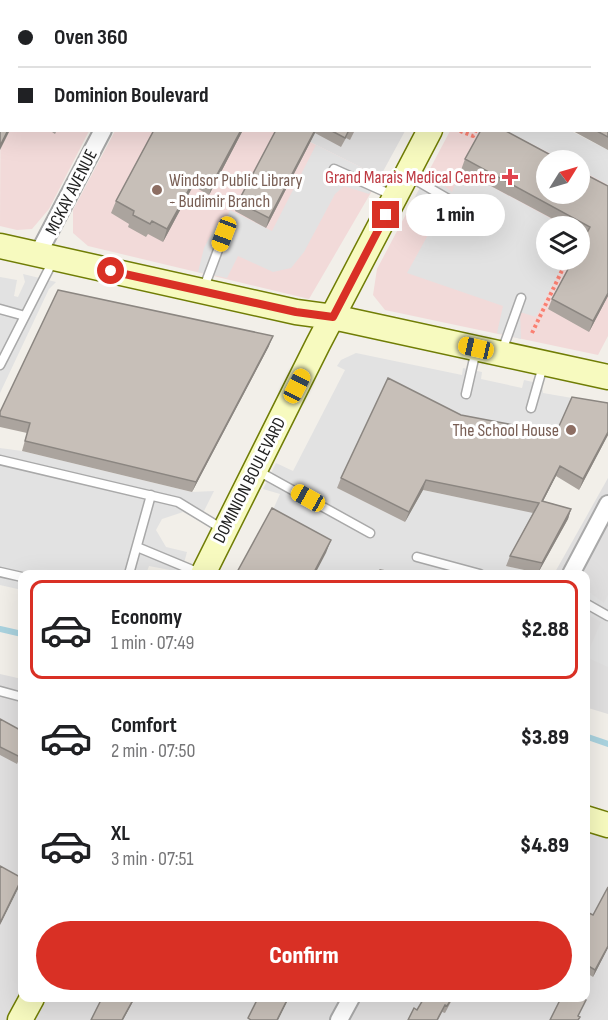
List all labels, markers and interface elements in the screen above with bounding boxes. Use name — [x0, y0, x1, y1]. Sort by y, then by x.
text: Oven 360 — [54, 24, 128, 51]
text: Dominion Boulevard — [54, 82, 209, 109]
street label: MCKAY AVENUE — [41, 146, 102, 238]
north arrow — [536, 150, 590, 204]
map controls — [536, 150, 590, 270]
place label: Grand Marais Medical Centre — [325, 167, 496, 188]
marker: Grand Marais Medical Centre — [501, 168, 519, 186]
place label: Windsor Public Library - Budimir Branch — [169, 170, 303, 212]
marker: Windsor Public Library - Budimir Branch — [150, 183, 164, 197]
callout: 1 min — [407, 194, 506, 236]
route end — [372, 201, 399, 228]
text: 1 min — [436, 203, 475, 227]
car — [209, 214, 239, 254]
button: layers — [536, 216, 590, 270]
route start — [97, 257, 124, 284]
car — [456, 335, 496, 361]
car — [281, 366, 313, 406]
street label: DOMINION BOULEVARD — [209, 414, 290, 547]
place label: The School House — [452, 420, 559, 441]
marker: The School House — [564, 423, 578, 437]
car — [288, 481, 328, 515]
icon: car — [39, 603, 93, 657]
text: Economy — [111, 604, 182, 631]
text: $2.88 — [521, 616, 569, 643]
text: 1 min · 07:49 — [111, 631, 194, 655]
icon: car — [39, 711, 93, 765]
text: Comfort — [111, 712, 177, 739]
text: $3.89 — [521, 724, 569, 751]
text: 2 min · 07:50 — [111, 739, 195, 763]
icon: car — [39, 819, 93, 873]
text: XL — [111, 820, 130, 847]
text: $4.89 — [520, 832, 569, 859]
text: 3 min · 07:51 — [111, 847, 194, 871]
button: Confirm — [36, 921, 572, 990]

